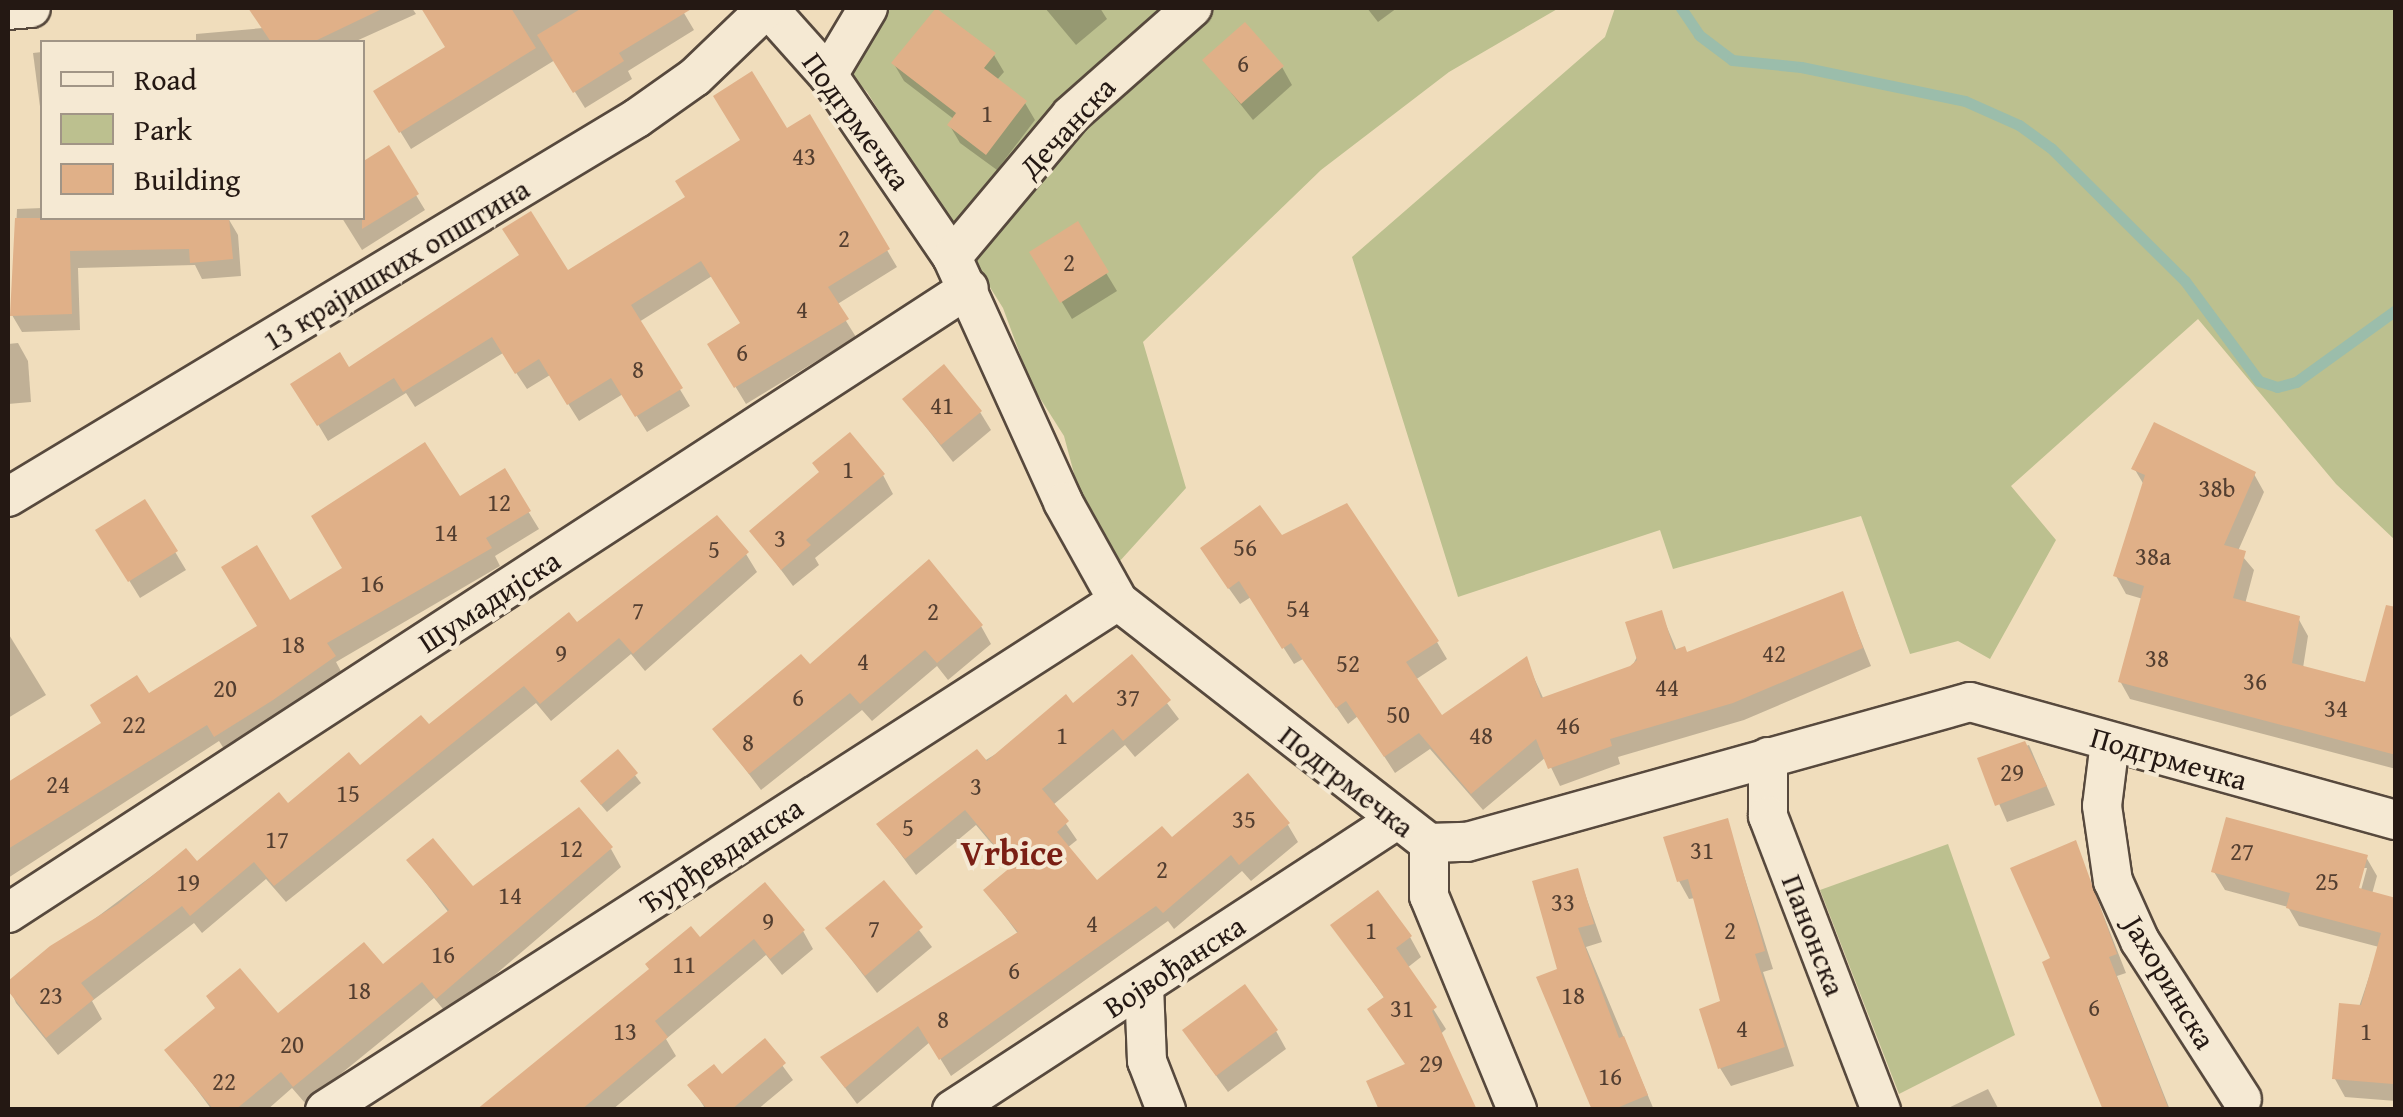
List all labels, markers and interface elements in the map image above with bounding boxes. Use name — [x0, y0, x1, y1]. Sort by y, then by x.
legend — [40, 40, 365, 220]
street label: Подгрмечка — [795, 45, 919, 197]
house number: 6 — [1237, 48, 1249, 78]
text: Road — [134, 57, 197, 101]
street label: Дечанска — [1011, 69, 1123, 185]
house number: 1 — [981, 98, 993, 128]
text: Park — [134, 107, 192, 151]
house number: 43 — [792, 141, 816, 171]
text: Building — [134, 157, 240, 201]
street label: 13 крајишких општина — [256, 170, 536, 358]
house number: 2 — [838, 223, 850, 253]
house number: 2 — [1063, 247, 1075, 277]
house number: 4 — [796, 294, 808, 324]
house number: 6 — [736, 337, 748, 367]
house number: 8 — [632, 354, 644, 384]
house number: 41 — [930, 390, 954, 420]
house number: 1 — [842, 454, 854, 484]
house number: 38b — [2198, 473, 2236, 503]
house number: 12 — [487, 487, 511, 517]
house number: 14 — [434, 517, 458, 547]
house number: 3 — [774, 523, 786, 553]
house number: 56 — [1233, 532, 1257, 562]
house number: 5 — [708, 534, 720, 564]
house number: 38a — [2135, 541, 2171, 571]
street label: Шумадијска — [411, 542, 567, 660]
house number: 16 — [360, 568, 384, 598]
house number: 54 — [1286, 593, 1310, 623]
house number: 7 — [632, 595, 644, 625]
house number: 2 — [927, 596, 939, 626]
house number: 18 — [281, 629, 305, 659]
house number: 9 — [555, 638, 567, 668]
house number: 42 — [1762, 638, 1786, 668]
house number: 38 — [2145, 643, 2169, 673]
house number: 4 — [857, 646, 869, 676]
house number: 52 — [1336, 648, 1360, 678]
house number: 36 — [2243, 666, 2267, 696]
house number: 44 — [1655, 672, 1679, 702]
house number: 20 — [213, 673, 237, 703]
house number: 6 — [792, 682, 804, 712]
house number: 37 — [1116, 682, 1140, 712]
house number: 34 — [2324, 693, 2348, 723]
house number: 50 — [1386, 699, 1410, 729]
house number: 22 — [122, 709, 146, 739]
house number: 46 — [1556, 710, 1580, 740]
street label: Подгрмечка — [1272, 717, 1422, 845]
street label: Подгрмечка — [2086, 718, 2252, 798]
house number: 1 — [1056, 720, 1068, 750]
house number: 48 — [1469, 720, 1493, 750]
house number: 8 — [742, 727, 754, 757]
house number: 29 — [2000, 757, 2024, 787]
house number: 24 — [46, 769, 70, 799]
house number: 3 — [970, 771, 982, 801]
house number: 15 — [336, 778, 360, 808]
street label: Ђурђевданска — [633, 789, 809, 921]
house number: 35 — [1232, 804, 1256, 834]
house number: 5 — [902, 812, 914, 842]
house number: 17 — [265, 824, 289, 854]
district label: Vrbice — [961, 832, 1063, 874]
house number: 12 — [559, 833, 583, 863]
house number: 31 — [1690, 835, 1714, 865]
house number: 27 — [2230, 836, 2254, 866]
house number: 2 — [1156, 854, 1168, 884]
house number: 25 — [2315, 866, 2339, 896]
house number: 19 — [176, 867, 200, 897]
street label: Панонска — [1774, 869, 1854, 1001]
house number: 14 — [498, 880, 522, 910]
house number: 33 — [1551, 887, 1575, 917]
house number: 9 — [762, 906, 774, 936]
street label: Војвођанска — [1097, 907, 1251, 1025]
house number: 4 — [1086, 908, 1098, 938]
street label: Јахоринска — [2116, 909, 2224, 1055]
house number: 7 — [868, 913, 880, 943]
house number: 1 — [1365, 915, 1377, 945]
house number: 2 — [1724, 915, 1736, 945]
house number: 16 — [431, 939, 455, 969]
house number: 11 — [672, 949, 696, 979]
house number: 6 — [1008, 955, 1020, 985]
house number: 18 — [347, 975, 371, 1005]
house number: 23 — [39, 980, 63, 1010]
house number: 18 — [1561, 980, 1585, 1010]
house number: 6 — [2088, 992, 2100, 1022]
house number: 31 — [1390, 993, 1414, 1023]
house number: 8 — [937, 1004, 949, 1034]
house number: 4 — [1736, 1013, 1748, 1043]
house number: 13 — [613, 1016, 637, 1046]
house number: 1 — [2360, 1016, 2372, 1046]
house number: 20 — [280, 1029, 304, 1059]
house number: 29 — [1419, 1048, 1443, 1078]
house number: 16 — [1598, 1061, 1622, 1091]
house number: 22 — [212, 1066, 236, 1096]

